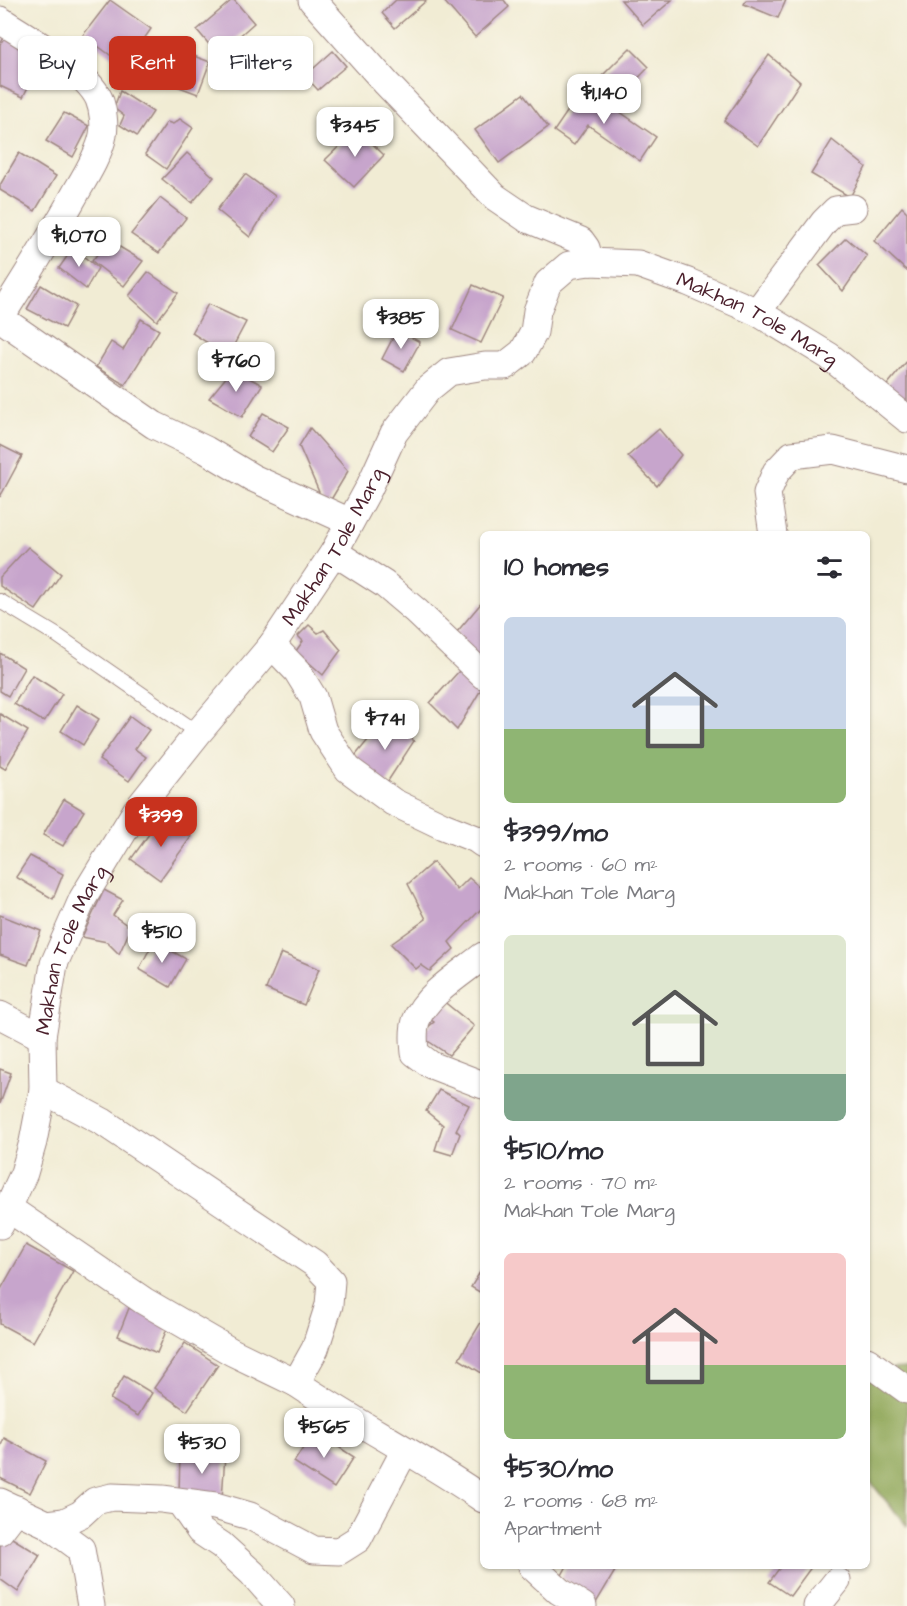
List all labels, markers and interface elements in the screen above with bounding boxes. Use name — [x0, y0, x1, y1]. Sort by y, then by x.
chip: Buy — [18, 36, 97, 90]
chip: Rent — [109, 36, 196, 90]
chip: Filters — [208, 36, 313, 90]
pin: $1,140 — [555, 74, 653, 125]
text: $1,140 — [581, 79, 627, 107]
pin: $345 — [319, 107, 391, 158]
text: $345 — [330, 112, 380, 140]
pin: $1,070 — [30, 217, 128, 268]
text: $1,070 — [52, 222, 106, 250]
street label: Makhan Tole Marg — [673, 265, 845, 374]
pin: $385 — [365, 299, 437, 350]
text: $385 — [377, 304, 425, 332]
pin: $760 — [200, 342, 272, 393]
text: $760 — [212, 347, 260, 375]
street label: Makhan Tole Marg — [274, 463, 393, 631]
text: 10 homes — [504, 549, 609, 585]
icon: filters — [813, 551, 846, 584]
icon: home — [621, 656, 729, 764]
pin: $741 — [349, 700, 421, 751]
text: $741 — [365, 705, 405, 733]
pin: $399 — [125, 797, 197, 848]
text: $399 — [139, 802, 183, 830]
text: $399/mo — [504, 815, 608, 851]
text: 2 rooms · 60 m² — [504, 851, 658, 879]
street label: Makhan Tole Marg — [28, 859, 116, 1037]
text: Makhan Tole Marg — [504, 879, 675, 907]
pin: $510 — [126, 913, 198, 964]
text: $510 — [142, 918, 182, 946]
icon: home — [621, 974, 729, 1082]
text: $510/mo — [504, 1133, 603, 1169]
text: 2 rooms · 70 m² — [504, 1169, 657, 1197]
text: Makhan Tole Marg — [504, 1197, 675, 1225]
icon: home — [621, 1292, 729, 1400]
pin: $565 — [288, 1408, 360, 1459]
text: $565 — [298, 1413, 350, 1441]
pin: $530 — [166, 1424, 238, 1475]
text: $530 — [178, 1429, 226, 1457]
text: $530/mo — [504, 1451, 613, 1487]
text: 2 rooms · 68 m² — [504, 1487, 658, 1515]
text: Apartment — [504, 1515, 602, 1543]

